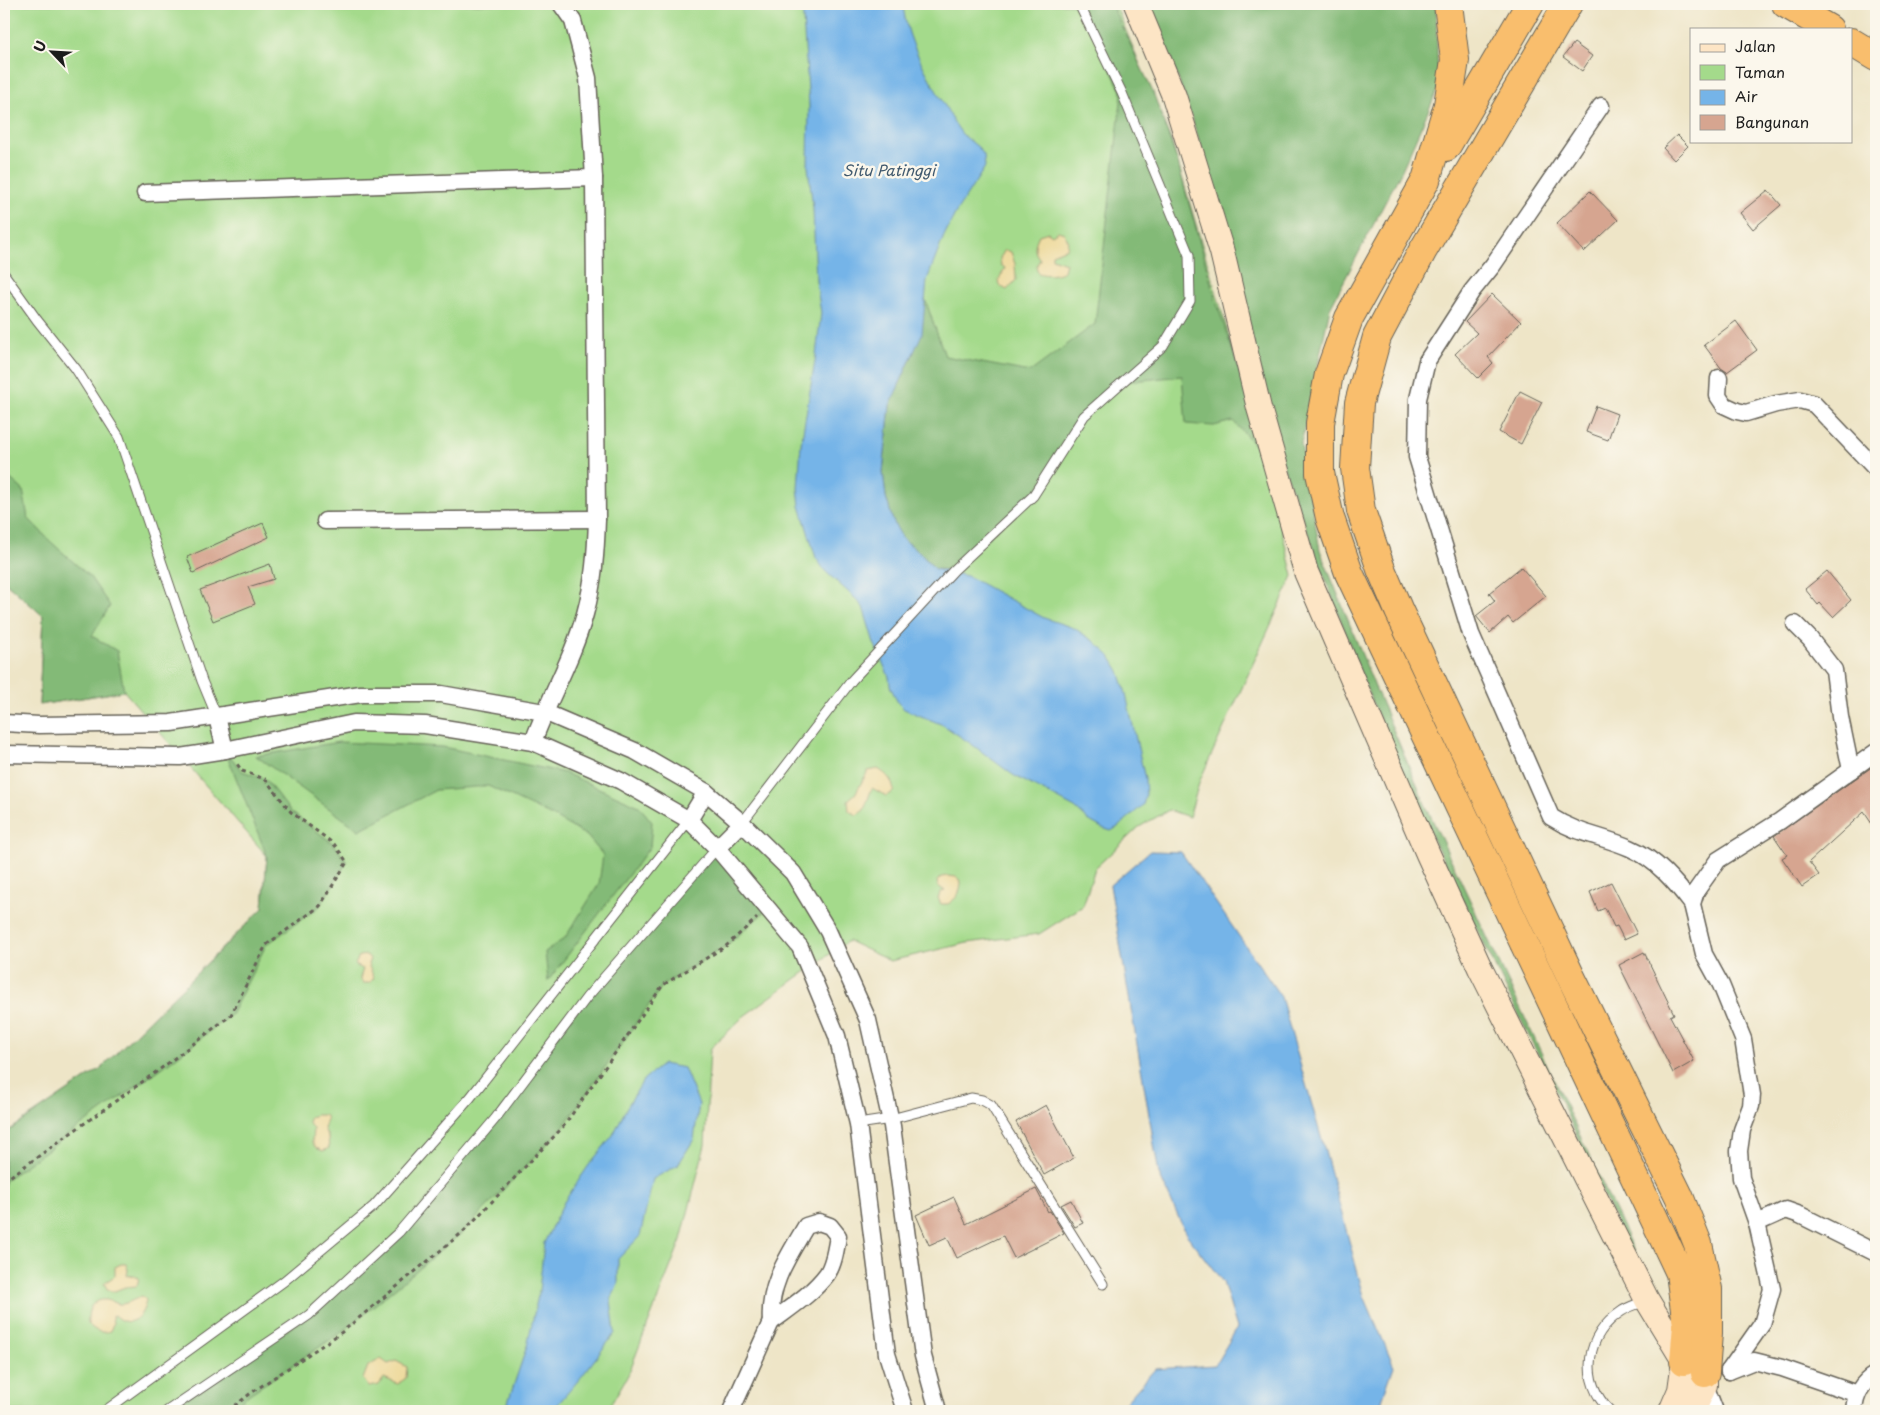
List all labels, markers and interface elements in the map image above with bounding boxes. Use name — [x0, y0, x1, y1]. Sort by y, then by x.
north arrow — [28, 28, 78, 78]
legend — [1690, 28, 1852, 142]
text: Jalan — [1735, 34, 1776, 57]
text: U — [28, 37, 52, 56]
text: Taman — [1735, 60, 1785, 83]
text: Air — [1735, 84, 1758, 107]
text: Bangunan — [1735, 110, 1809, 133]
water label: Situ Patinggi — [843, 158, 938, 181]

